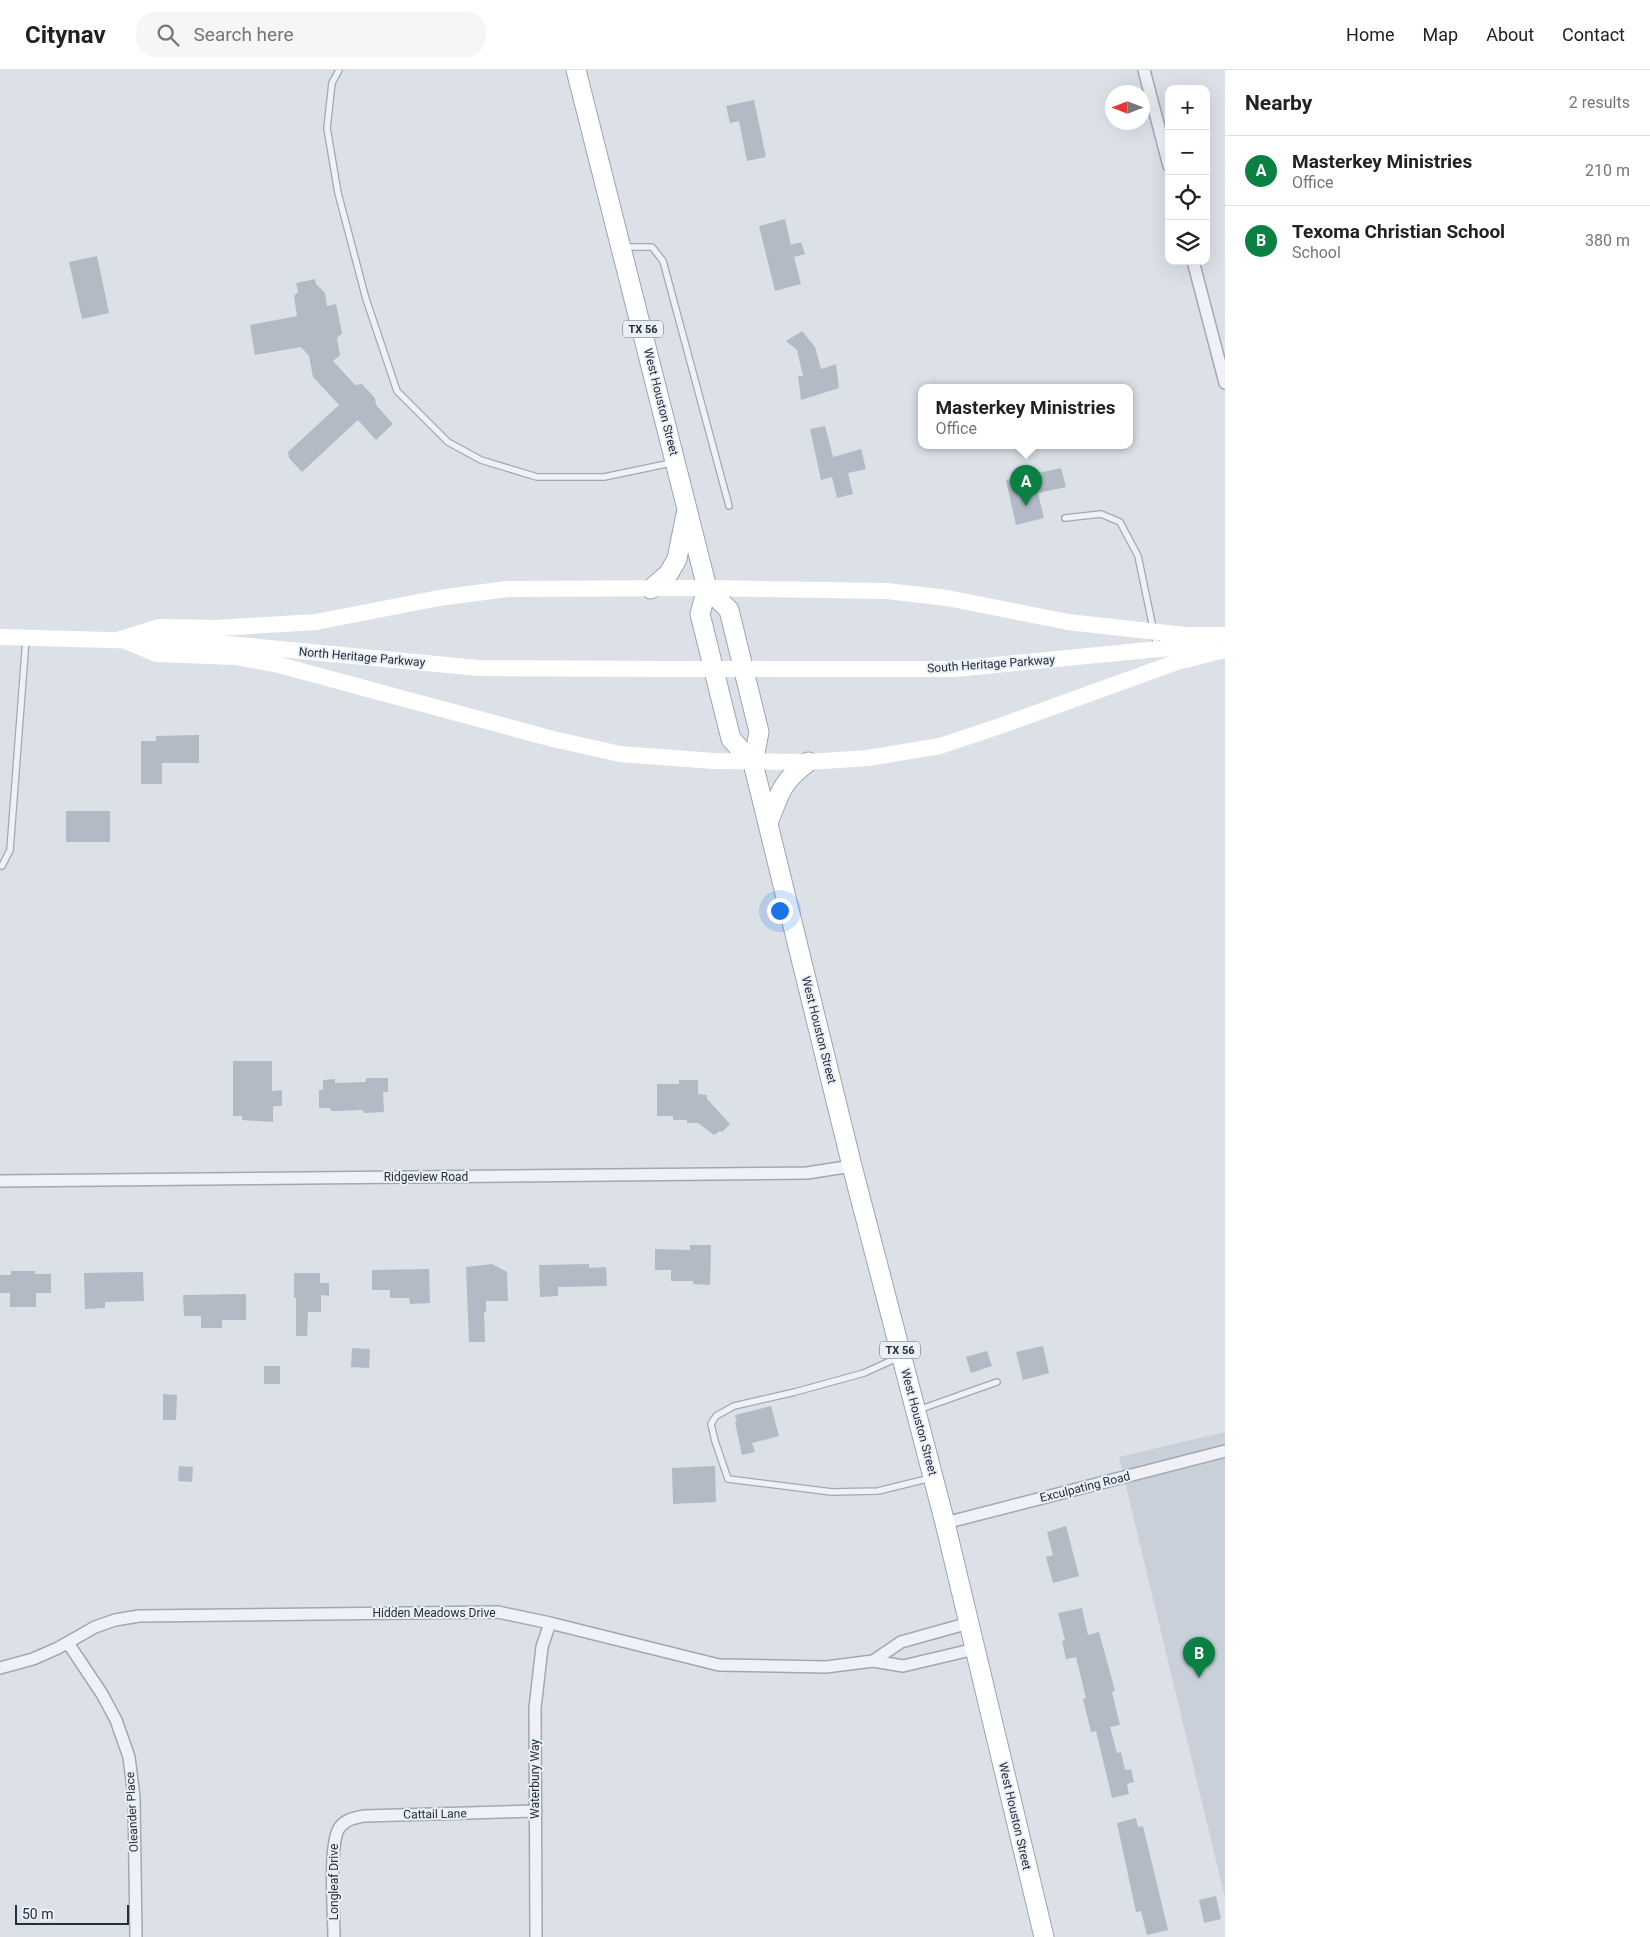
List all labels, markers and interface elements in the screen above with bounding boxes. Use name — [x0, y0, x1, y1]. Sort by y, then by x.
search box — [136, 12, 486, 57]
text: Citynav — [25, 21, 106, 49]
icon: search — [154, 21, 182, 49]
text: Search here — [194, 23, 294, 46]
text: Home — [1346, 24, 1395, 45]
text: Map — [1423, 24, 1458, 45]
text: About — [1486, 24, 1534, 45]
text: Contact — [1562, 24, 1625, 45]
north arrow — [1105, 85, 1150, 130]
map controls — [1165, 85, 1210, 265]
button: + — [1165, 85, 1210, 130]
text: Nearby — [1245, 91, 1312, 115]
text: 2 results — [1569, 93, 1630, 112]
button: − — [1165, 130, 1210, 175]
text: Masterkey Ministries — [1292, 150, 1472, 173]
text: A — [1256, 161, 1266, 180]
text: 210 m — [1585, 161, 1630, 180]
text: Office — [1292, 173, 1334, 192]
button: locate — [1165, 175, 1210, 220]
button: layers — [1165, 220, 1210, 265]
text: Texoma Christian School — [1292, 220, 1505, 243]
text: B — [1256, 231, 1266, 250]
text: 380 m — [1585, 231, 1630, 250]
text: School — [1292, 243, 1341, 262]
road number: TX 56 — [623, 320, 663, 338]
street label: West Houston Street — [641, 347, 681, 457]
popup — [918, 384, 1133, 449]
text: Masterkey Ministries — [935, 396, 1116, 419]
text: Office — [935, 419, 977, 438]
pin: A — [1010, 465, 1042, 506]
street label: North Heritage Parkway — [298, 644, 426, 670]
street label: South Heritage Parkway — [927, 653, 1056, 675]
your location — [767, 898, 793, 924]
street label: West Houston Street — [799, 975, 839, 1085]
street label: Ridgeview Road — [384, 1170, 468, 1184]
road number: TX 56 — [880, 1342, 920, 1358]
street label: West Houston Street — [898, 1367, 940, 1477]
street label: Exculpating Road — [1038, 1469, 1132, 1505]
street label: Hidden Meadows Drive — [372, 1606, 496, 1620]
pin: B — [1183, 1637, 1215, 1678]
street label: Waterbury Way — [528, 1739, 542, 1819]
street label: West Houston Street — [996, 1761, 1034, 1871]
street label: Oleander Place — [123, 1771, 141, 1853]
street label: Cattail Lane — [403, 1806, 467, 1822]
street label: Longleaf Drive — [327, 1844, 341, 1920]
scale bar — [15, 1902, 129, 1925]
text: 50 m — [22, 1906, 54, 1922]

